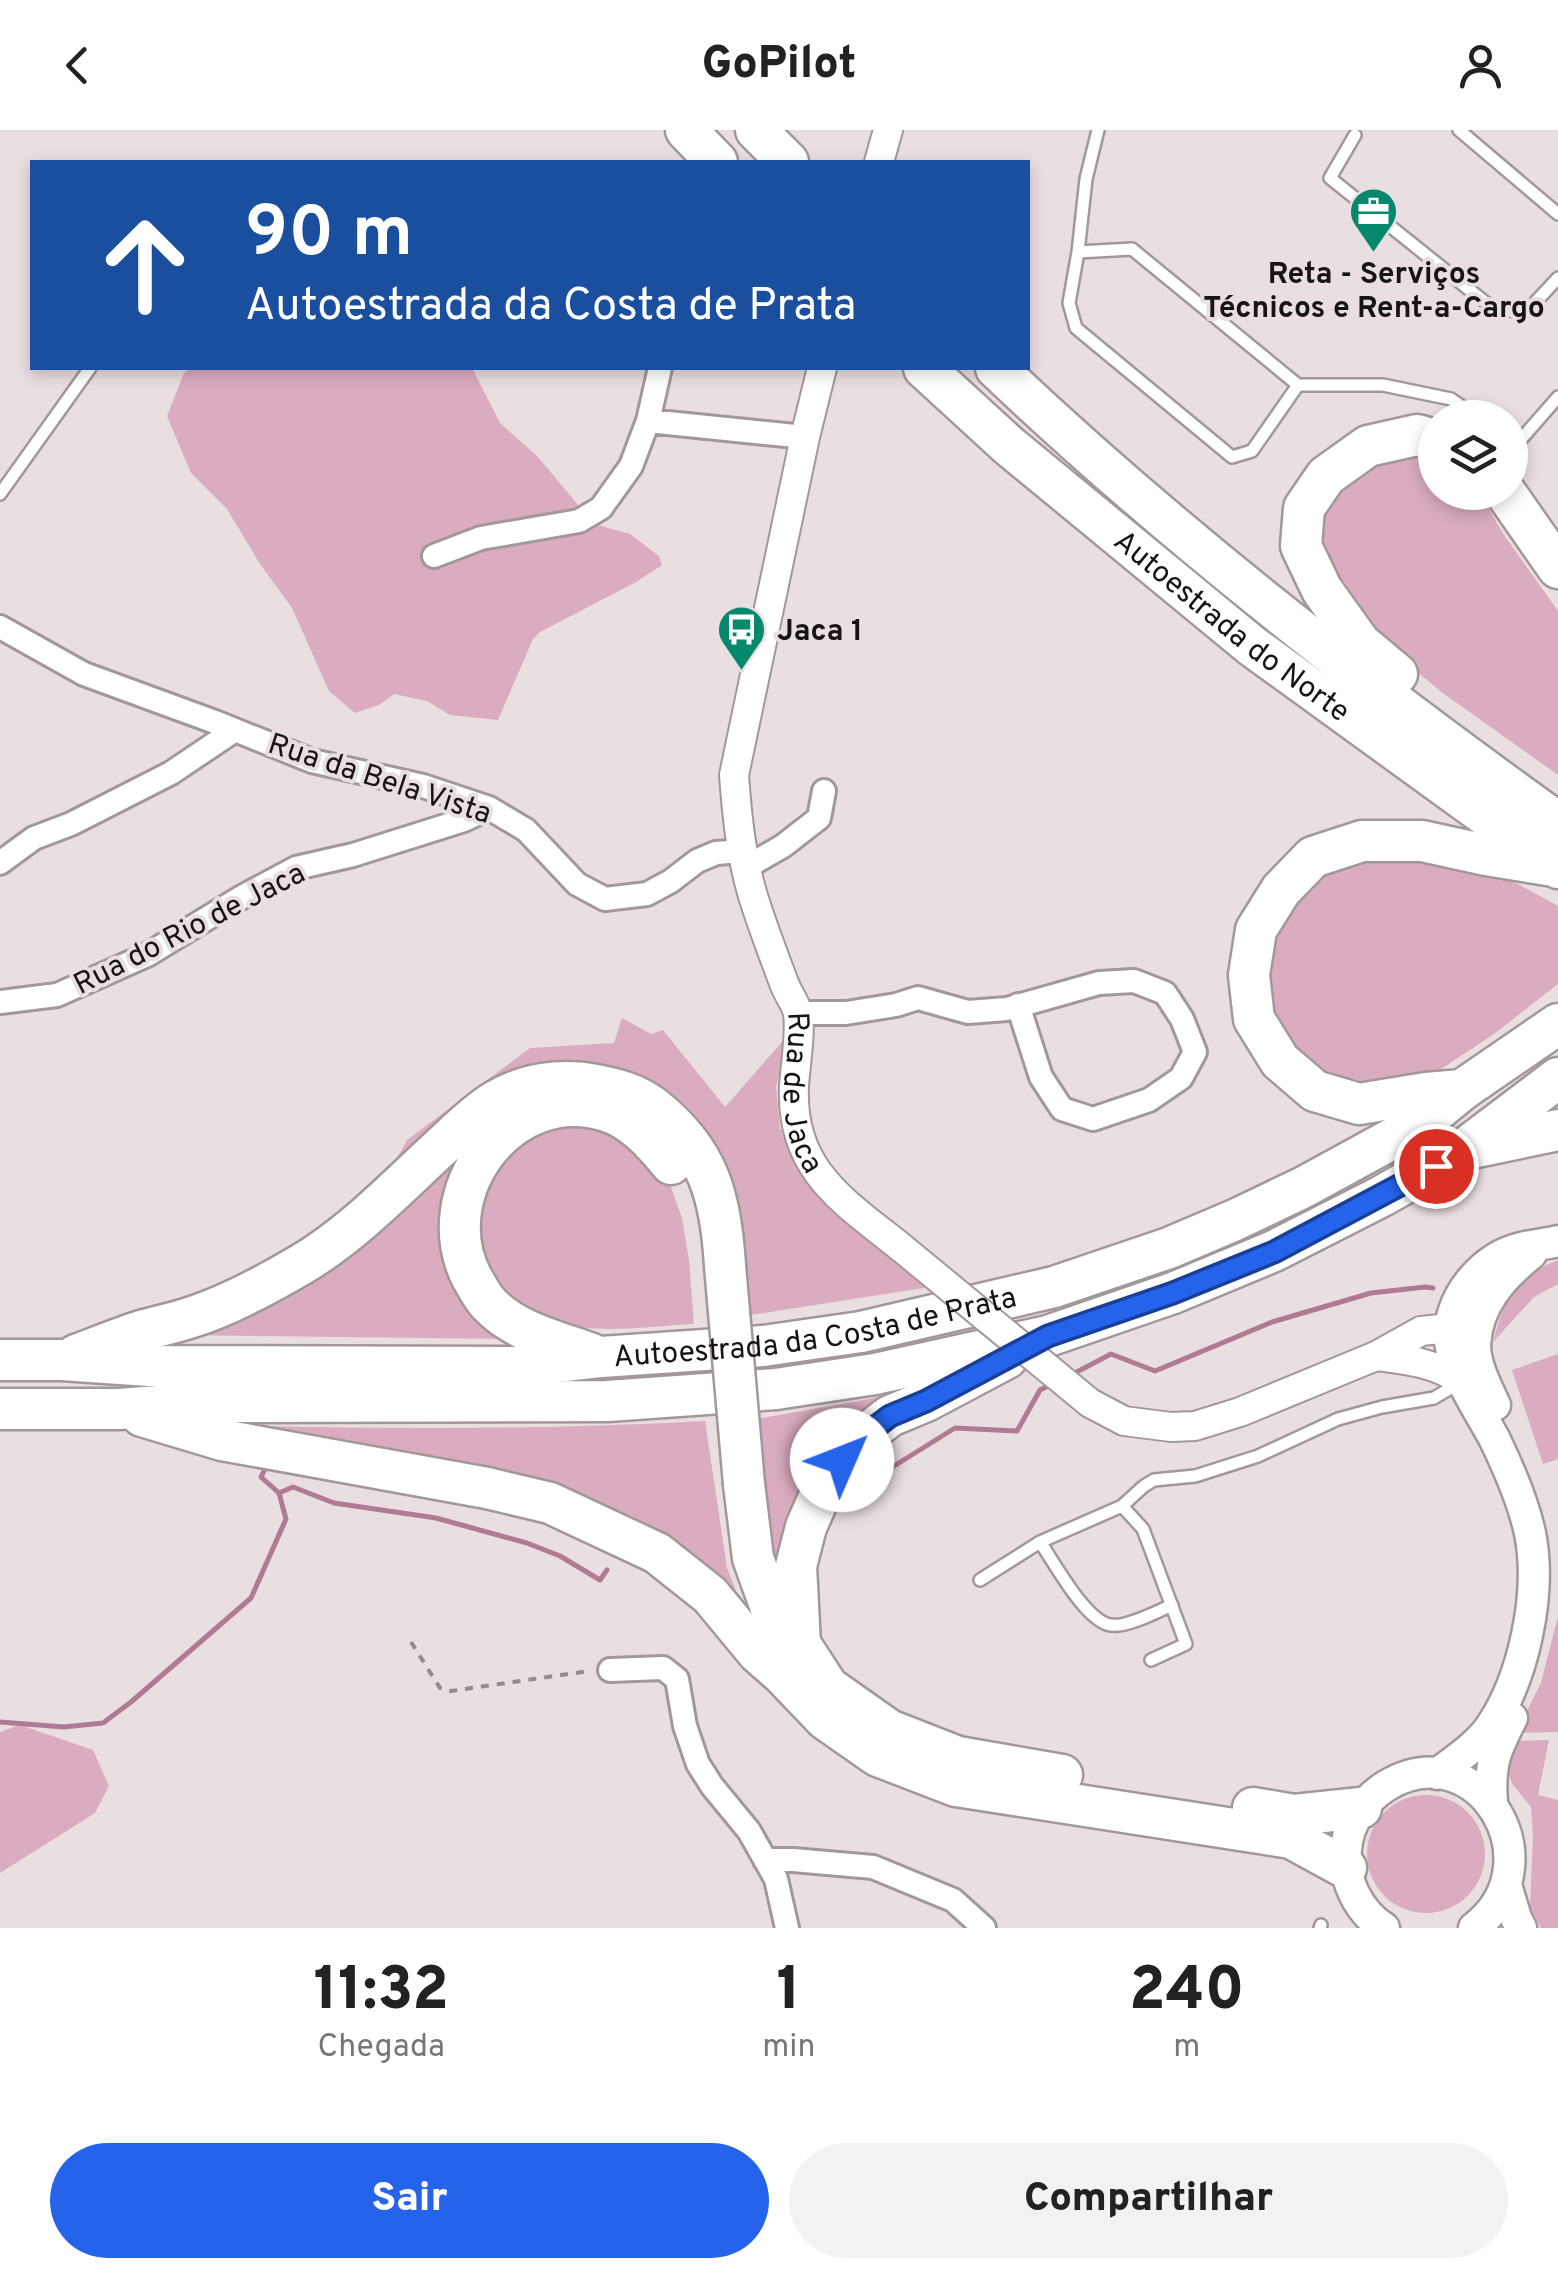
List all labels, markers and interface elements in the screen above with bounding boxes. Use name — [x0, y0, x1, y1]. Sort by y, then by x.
text: GoPilot — [702, 37, 856, 94]
icon: back — [50, 38, 105, 93]
icon: person — [1453, 38, 1508, 93]
office icon: Reta - Serviços Técnicos e Rent-a-Cargo — [1348, 186, 1400, 254]
text: 90 m — [245, 192, 413, 281]
icon: ahead — [80, 200, 210, 330]
place label: Reta - Serviços Técnicos e Rent-a-Cargo — [1203, 257, 1545, 328]
text: Autoestrada da Costa de Prata — [245, 279, 856, 336]
map controls — [1418, 400, 1528, 510]
button: layers — [1418, 400, 1528, 510]
street label: Autoestrada do Norte — [1105, 524, 1356, 732]
bus stop icon: Jaca 1 — [716, 604, 768, 672]
place label: Jaca 1 — [777, 614, 863, 651]
street label: Rua da Bela Vista — [263, 727, 495, 834]
street label: Rua do Rio de Jaca — [68, 856, 312, 1005]
street label: Rua de Jaca — [773, 1011, 830, 1181]
pin — [1394, 1124, 1479, 1209]
icon: arrive — [1409, 1139, 1464, 1194]
street label: Autoestrada da Costa de Prata — [612, 1280, 1020, 1377]
position arrow — [790, 1408, 894, 1512]
text: 11:32 — [313, 1955, 449, 2031]
text: 1 — [777, 1955, 801, 2031]
text: 240 — [1129, 1955, 1245, 2031]
text: Chegada — [317, 2028, 445, 2068]
text: min — [762, 2028, 815, 2068]
text: m — [1173, 2028, 1200, 2068]
button: Sair — [50, 2143, 769, 2258]
button: Compartilhar — [789, 2143, 1508, 2258]

